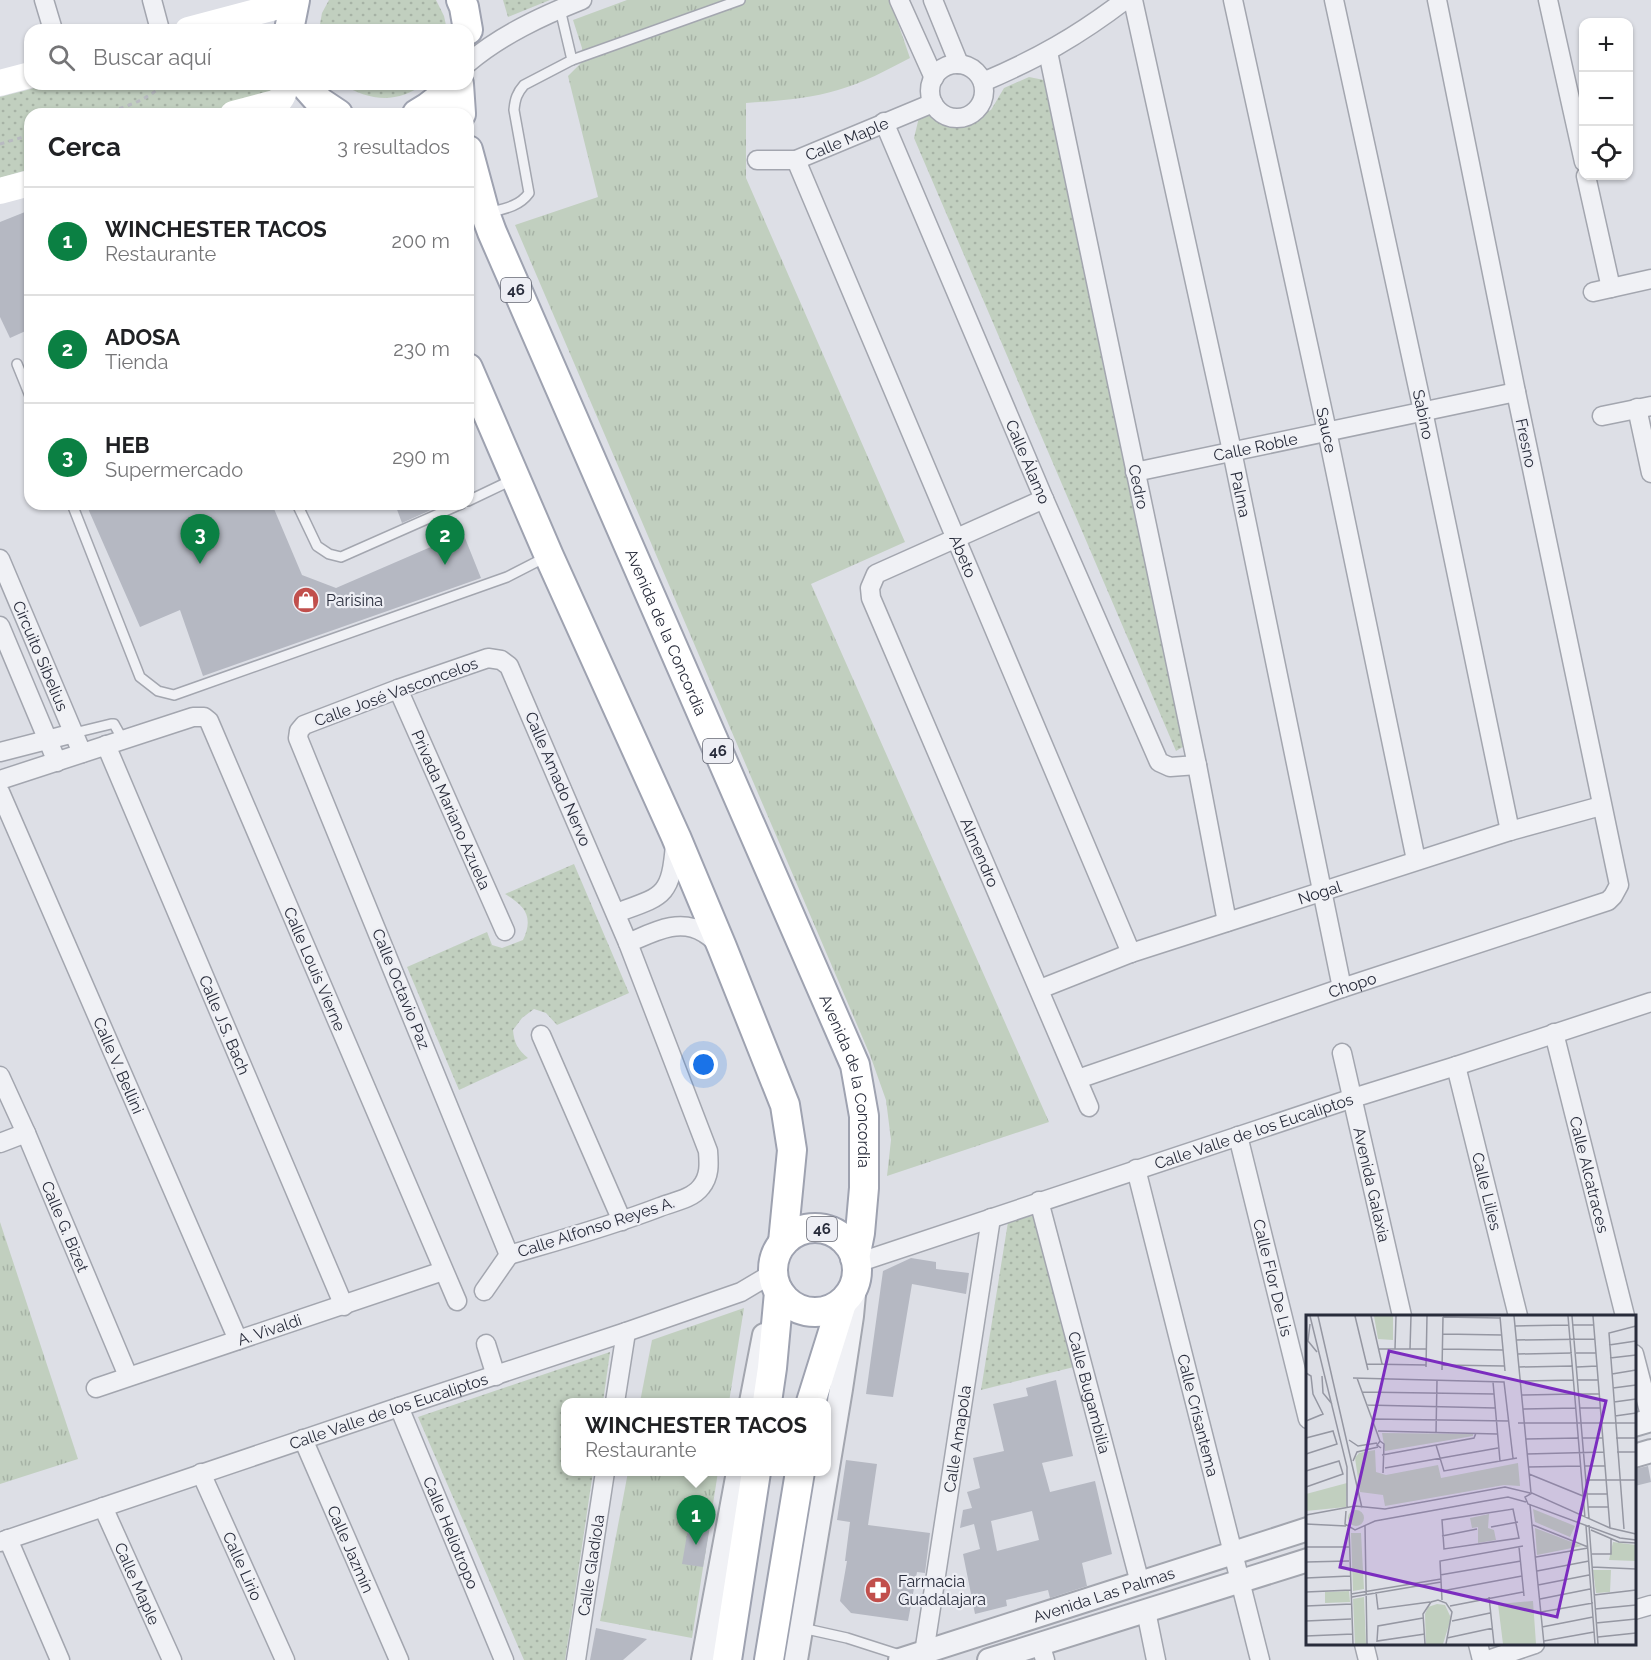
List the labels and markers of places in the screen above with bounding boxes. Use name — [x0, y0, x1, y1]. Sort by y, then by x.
pin: 3 — [180, 514, 220, 564]
pin: 2 — [426, 516, 464, 565]
shop icon: Parisina — [291, 585, 321, 615]
place label: Parisina — [326, 591, 383, 610]
pin: 1 — [676, 1496, 716, 1545]
place label: Farmacia Guadalajara — [898, 1572, 986, 1609]
pharmacy icon: Farmacia Guadalajara — [863, 1575, 893, 1605]

